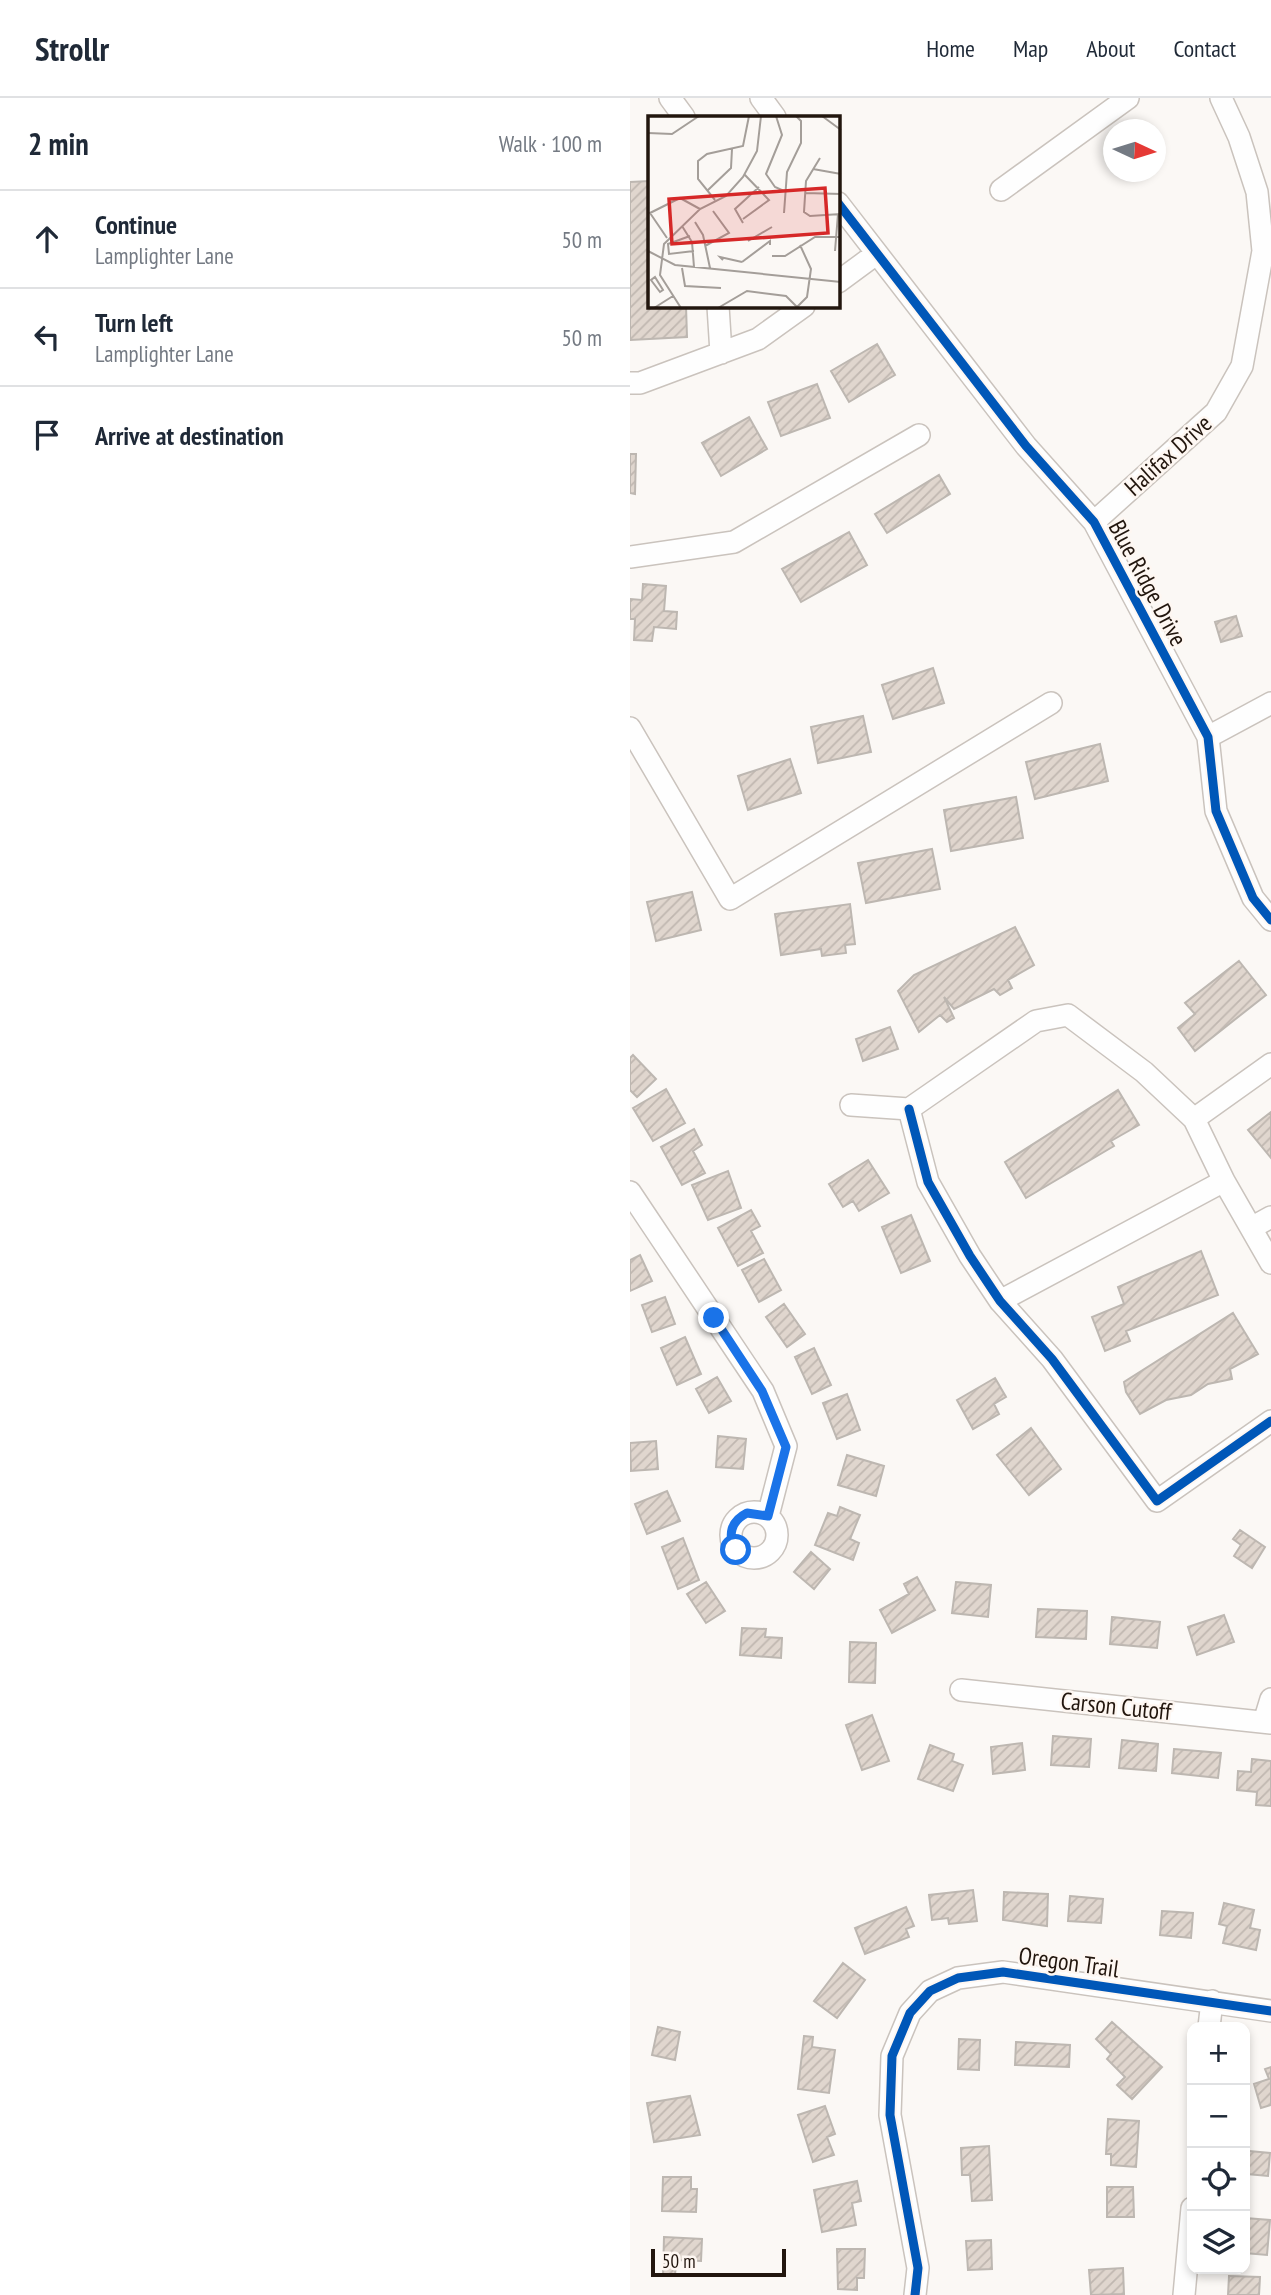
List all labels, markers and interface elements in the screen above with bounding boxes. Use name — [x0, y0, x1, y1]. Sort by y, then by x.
text: Strollr — [35, 27, 109, 70]
text: Home — [926, 33, 975, 64]
text: Map — [1013, 33, 1048, 64]
text: About — [1086, 33, 1135, 64]
text: Contact — [1173, 33, 1236, 64]
inset map — [648, 116, 840, 308]
north arrow — [1103, 119, 1166, 182]
text: 2 min — [28, 124, 89, 163]
text: Walk · 100 m — [499, 129, 602, 158]
text: Continue — [95, 208, 177, 241]
icon: ahead — [28, 220, 66, 258]
text: 50 m — [561, 225, 602, 254]
text: Lamplighter Lane — [95, 241, 234, 270]
text: Turn left — [95, 306, 173, 339]
icon: left — [28, 318, 66, 356]
text: 50 m — [561, 323, 602, 352]
text: Lamplighter Lane — [95, 339, 234, 368]
street label: Halifax Drive — [1118, 408, 1218, 502]
icon: arrive — [28, 416, 66, 454]
text: Arrive at destination — [95, 419, 284, 452]
street label: Blue Ridge Drive — [1102, 515, 1194, 651]
route end — [698, 1302, 729, 1333]
route start — [720, 1534, 751, 1565]
street label: Carson Cutoff — [1059, 1685, 1174, 1727]
street label: Oregon Trail — [1017, 1940, 1122, 1984]
map controls — [1187, 2022, 1250, 2274]
button: + — [1187, 2022, 1250, 2085]
button: − — [1187, 2085, 1250, 2148]
button: locate — [1187, 2148, 1250, 2211]
button: layers — [1187, 2211, 1250, 2274]
scale bar — [651, 2246, 786, 2278]
text: 50 m — [662, 2249, 696, 2273]

